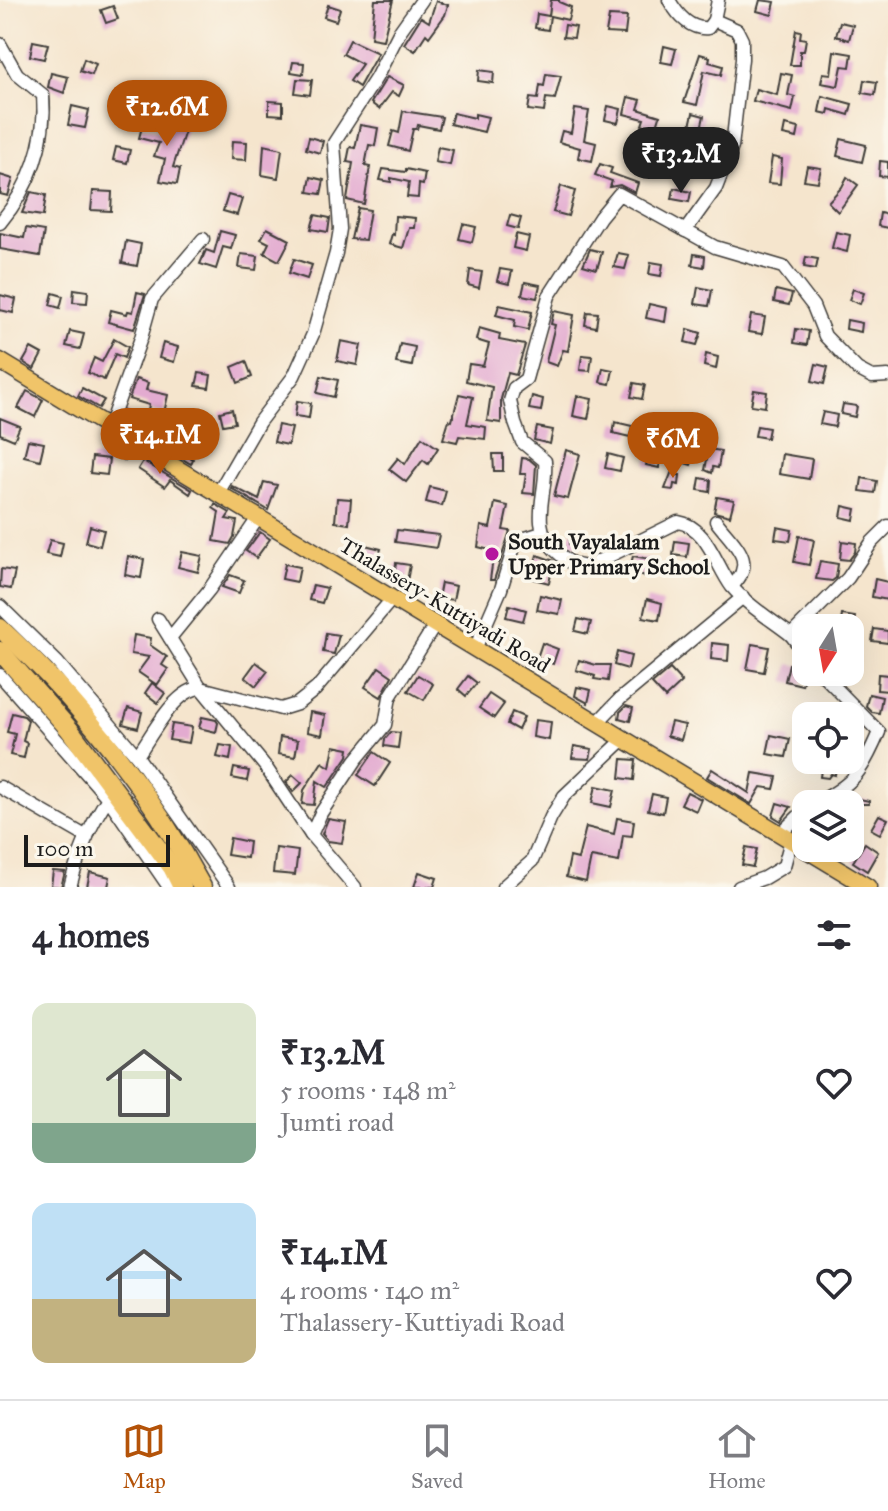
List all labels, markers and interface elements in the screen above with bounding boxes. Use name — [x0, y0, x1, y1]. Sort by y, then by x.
pin: ₹12.6M — [102, 80, 232, 148]
text: ₹12.6M — [125, 90, 209, 122]
pin: ₹13.2M — [616, 127, 746, 195]
text: ₹13.2M — [641, 137, 721, 169]
pin: ₹14.1M — [95, 408, 225, 476]
pin: ₹6M — [634, 412, 712, 480]
text: ₹14.1M — [119, 418, 201, 450]
text: ₹6M — [645, 422, 701, 454]
place label: South Vayalalam Upper Primary School — [508, 528, 711, 580]
street label: Thalassery-Kuttiyadi Road — [335, 531, 555, 679]
marker: South Vayalalam Upper Primary School — [483, 545, 501, 563]
north arrow — [792, 614, 864, 686]
map controls — [792, 614, 864, 862]
button: locate — [792, 702, 864, 774]
button: layers — [792, 790, 864, 862]
scale bar — [24, 831, 170, 867]
text: 100 m — [36, 835, 93, 862]
icon: filters — [812, 913, 856, 957]
text: 4 homes — [32, 915, 149, 956]
text: ₹13.2M — [280, 1032, 385, 1073]
icon: home — [96, 1035, 192, 1131]
icon: heart — [812, 1061, 856, 1105]
text: 5 rooms · 148 m² — [280, 1074, 456, 1106]
text: Jumti road — [280, 1106, 394, 1138]
text: ₹14.1M — [280, 1232, 388, 1273]
icon: home — [96, 1235, 192, 1331]
icon: heart — [812, 1261, 856, 1305]
text: 4 rooms · 140 m² — [280, 1274, 459, 1306]
text: Thalassery-Kuttiyadi Road — [280, 1306, 565, 1338]
tab: Map — [122, 1419, 166, 1494]
tab: Saved — [411, 1419, 463, 1494]
tab: Home — [708, 1419, 766, 1494]

